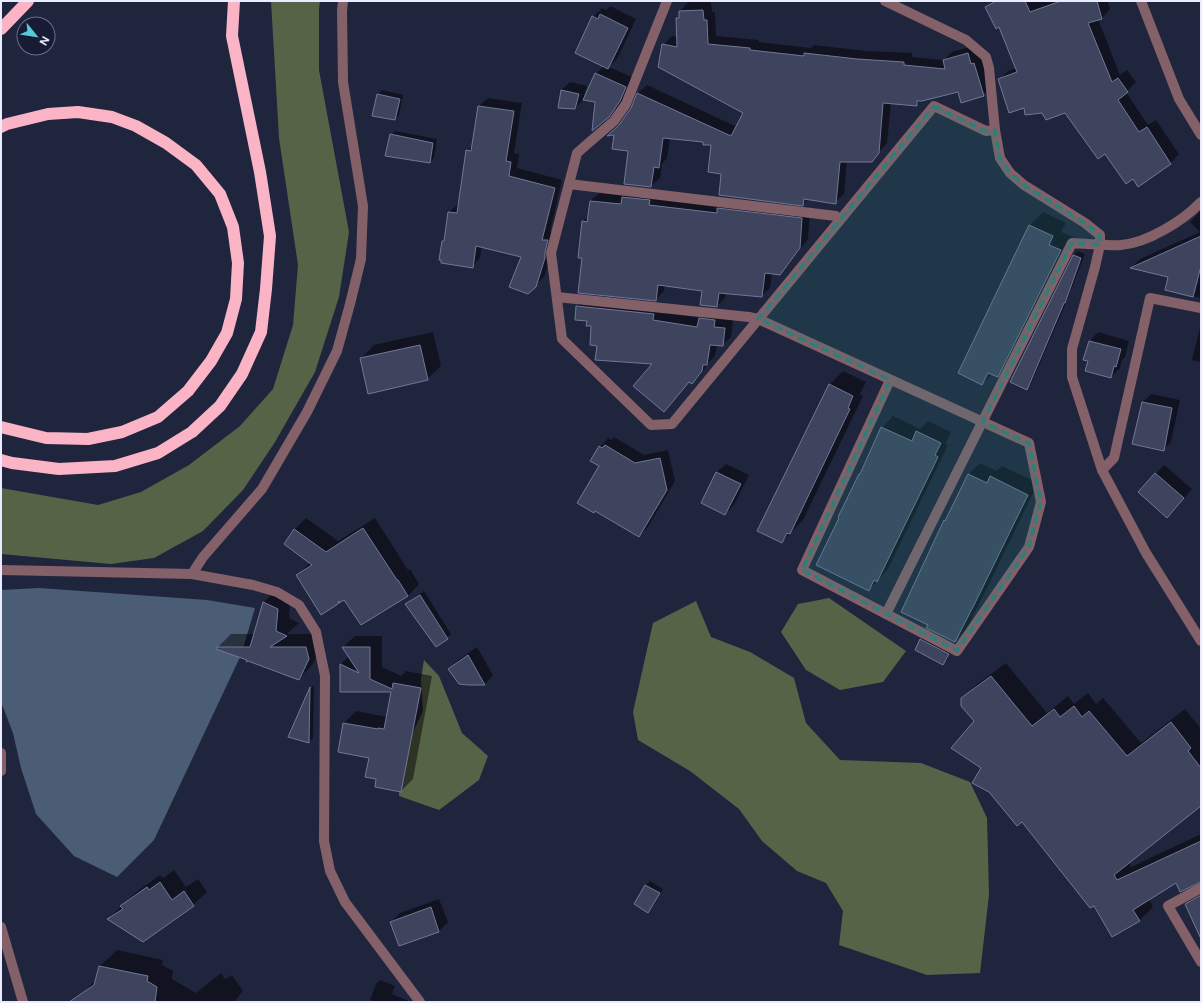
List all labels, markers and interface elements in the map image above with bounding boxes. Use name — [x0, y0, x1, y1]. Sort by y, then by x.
north arrow — [16, 16, 56, 56]
text: N — [36, 34, 52, 48]

